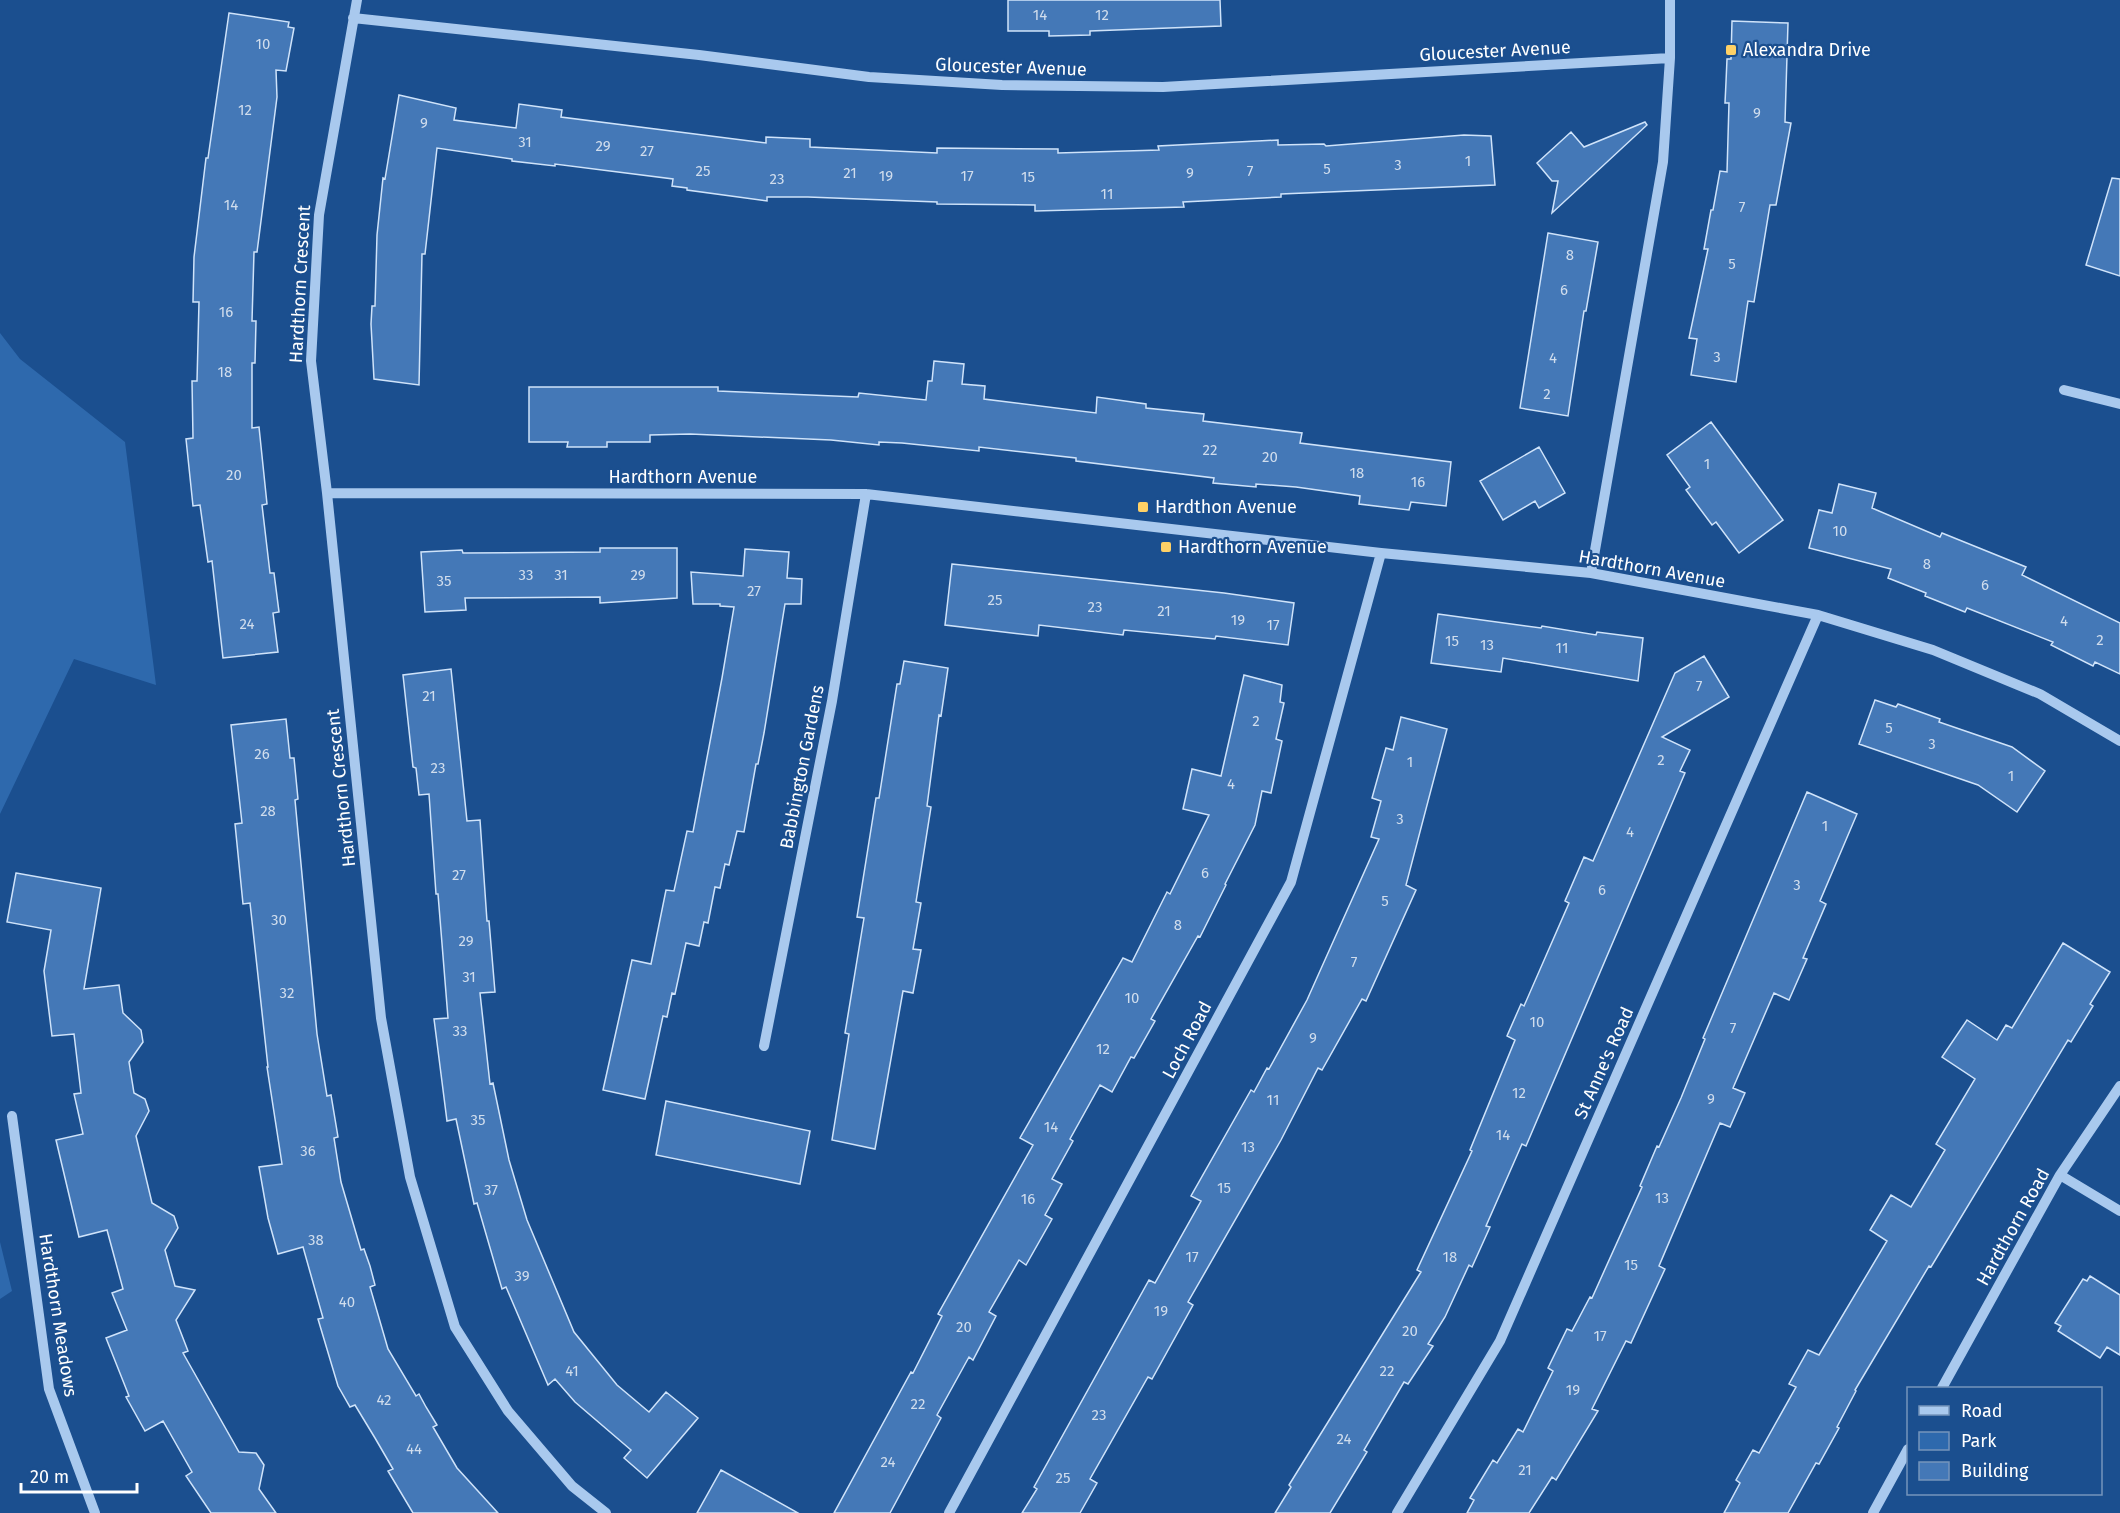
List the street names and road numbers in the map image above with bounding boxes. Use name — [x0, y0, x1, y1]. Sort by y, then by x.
street label: Gloucester Avenue — [1419, 36, 1571, 66]
street label: Gloucester Avenue — [935, 53, 1087, 81]
street label: Hardthorn Crescent — [285, 204, 315, 364]
street label: Hardthorn Avenue — [609, 466, 757, 488]
street label: Hardthorn Avenue — [1577, 545, 1727, 593]
street label: Babbington Gardens — [775, 683, 829, 851]
street label: Hardthorn Crescent — [322, 708, 360, 868]
street label: Loch Road — [1157, 998, 1217, 1082]
street label: St Anne's Road — [1569, 1003, 1639, 1123]
street label: Hardthorn Road — [1972, 1165, 2054, 1289]
street label: Hardthorn Meadows — [34, 1232, 82, 1398]

